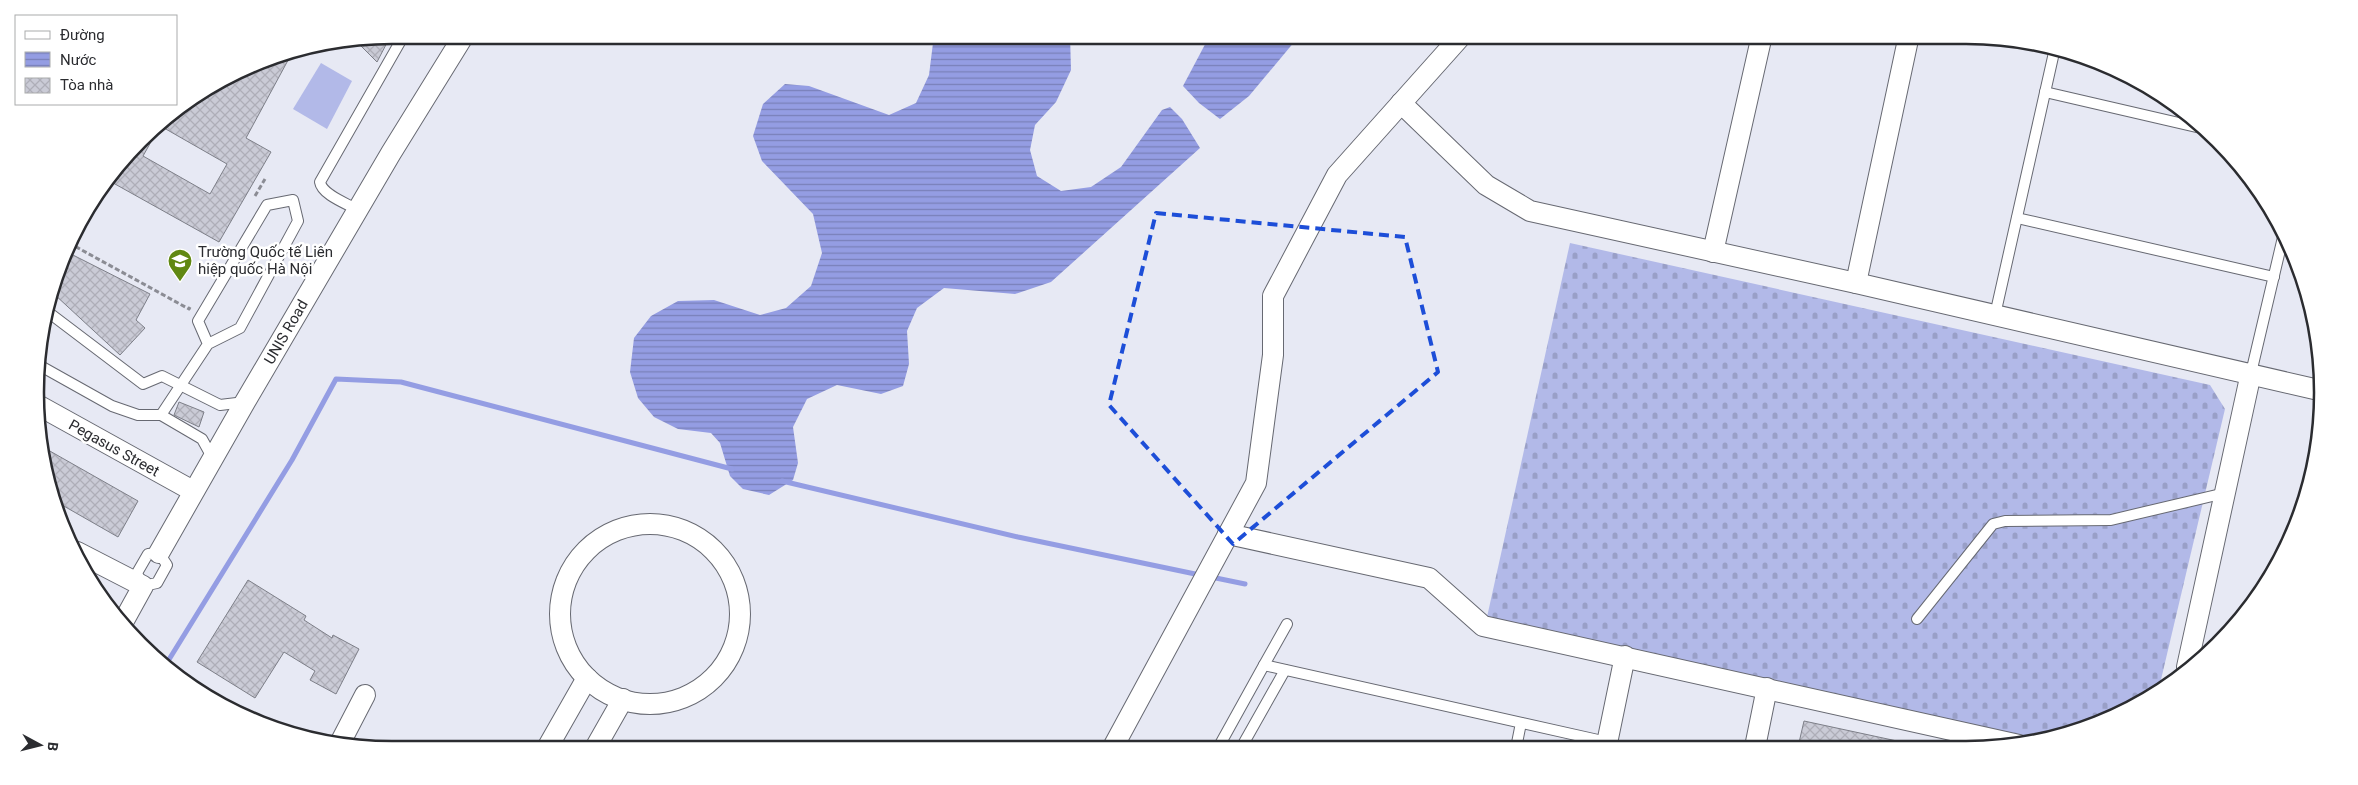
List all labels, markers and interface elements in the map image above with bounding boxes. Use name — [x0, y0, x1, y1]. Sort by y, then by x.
legend — [15, 15, 178, 105]
text: Đường — [60, 26, 105, 44]
text: Nước — [60, 51, 97, 69]
text: Tòa nhà — [60, 76, 113, 94]
place label: Trường Quốc tế Liên hiệp quốc Hà Nội — [198, 243, 333, 278]
school or university icon: Trường Quốc tế Liên hiệp quốc Hà Nội — [167, 248, 193, 282]
street label: UNIS Road — [260, 297, 312, 367]
street label: Pegasus Street — [65, 416, 163, 480]
north arrow — [15, 720, 65, 770]
text: B — [44, 741, 61, 752]

